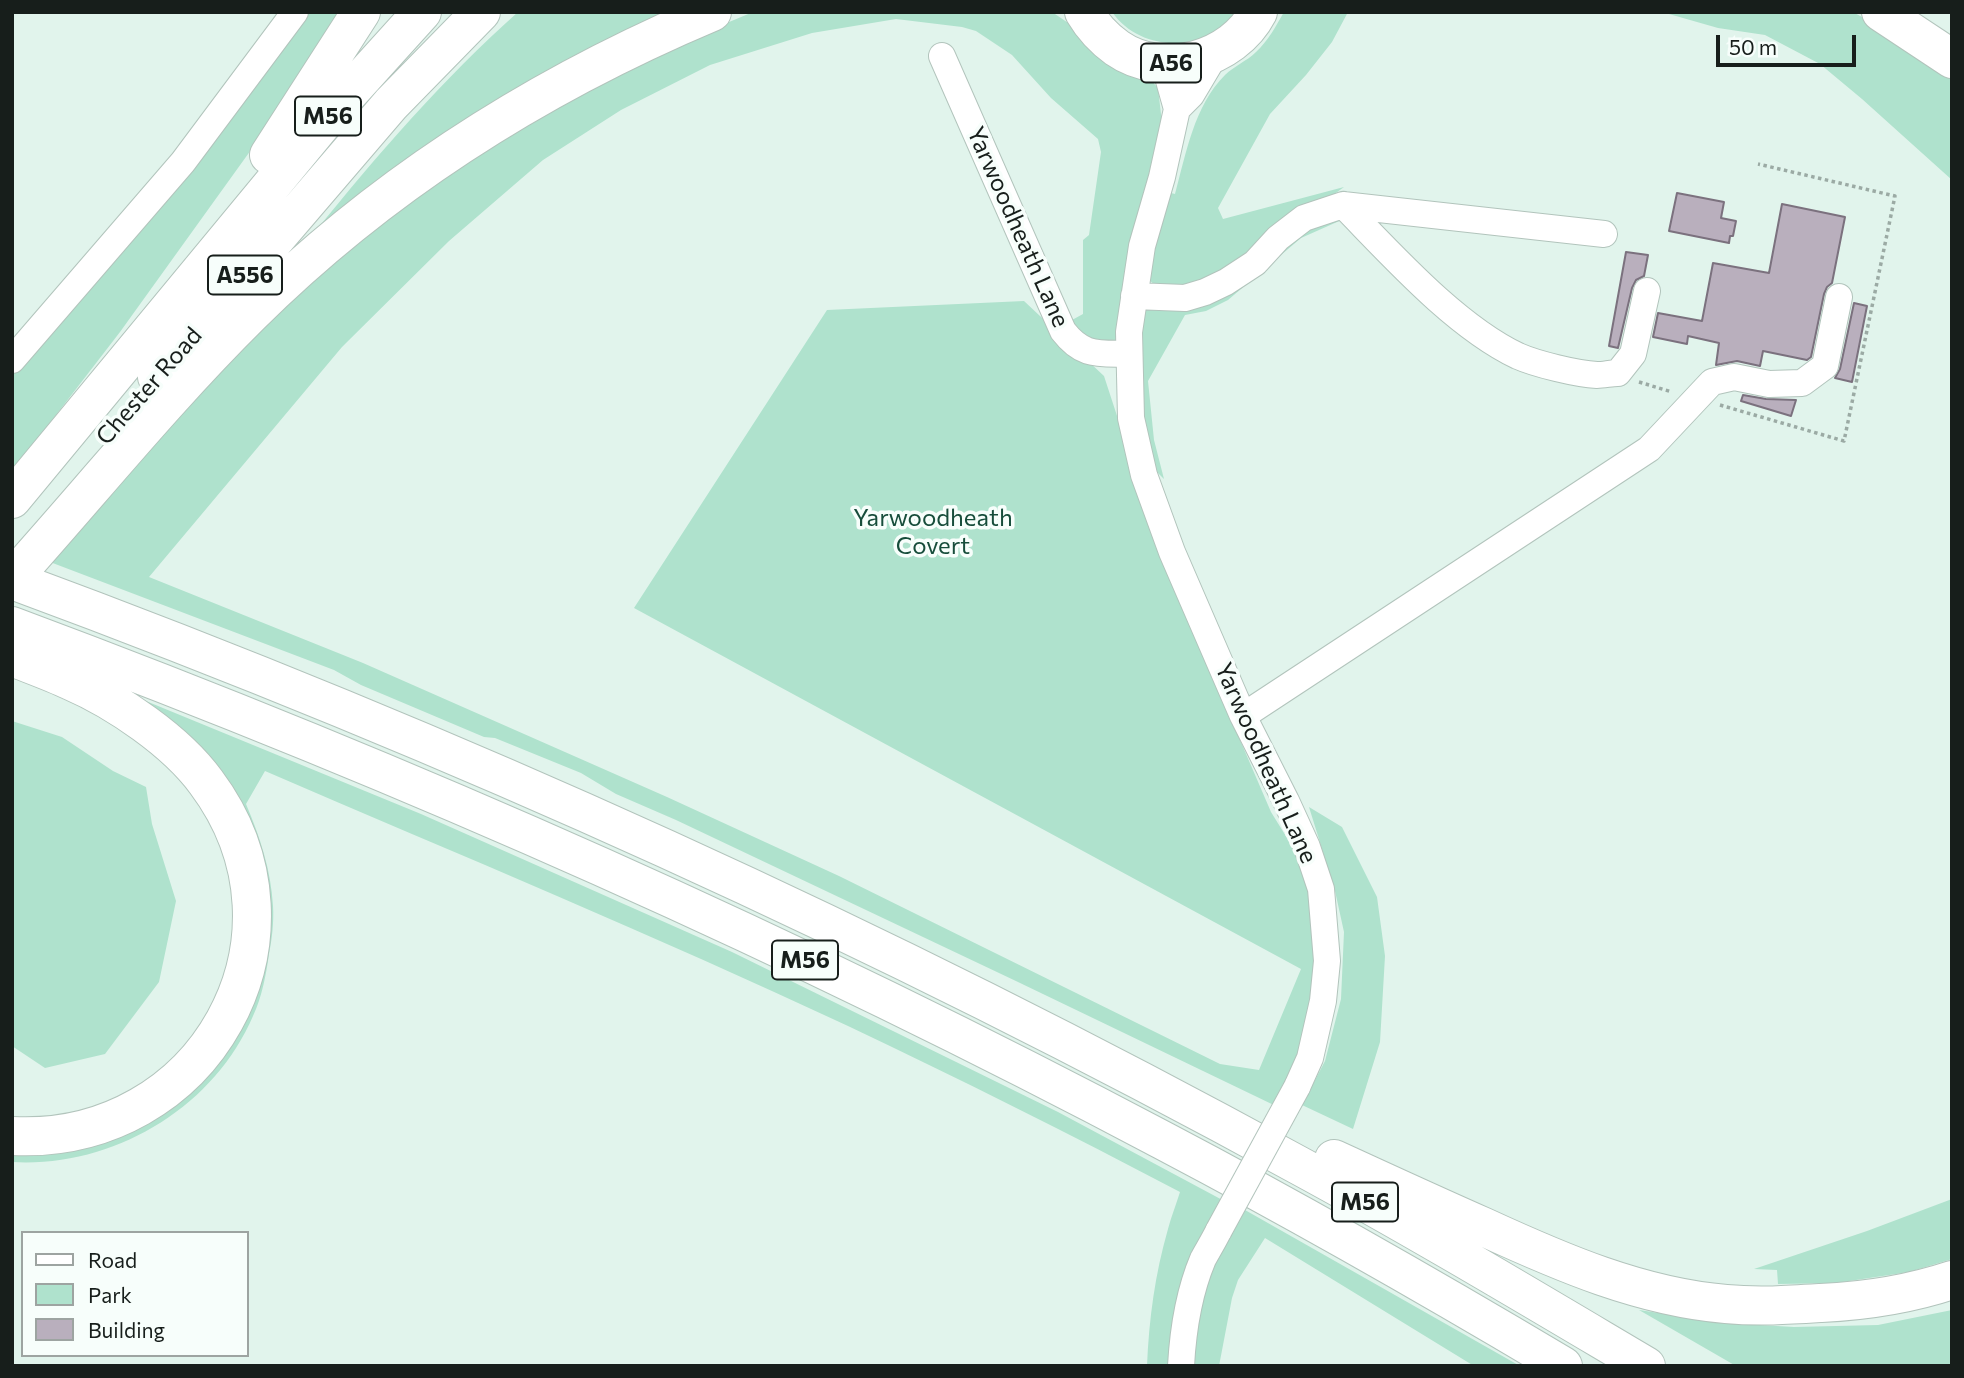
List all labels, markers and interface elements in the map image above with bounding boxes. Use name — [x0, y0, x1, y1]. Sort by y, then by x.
scale bar — [1719, 21, 1859, 65]
text: 50 m — [1729, 34, 1777, 59]
road number: A56 — [1141, 44, 1201, 82]
road number: M56 — [295, 97, 361, 136]
street label: Yarwoodheath Lane — [961, 122, 1075, 332]
road number: A556 — [208, 256, 282, 294]
street label: Chester Road — [90, 321, 208, 451]
park label: Yarwoodheath Covert — [853, 504, 1013, 560]
street label: Yarwoodheath Lane — [1209, 658, 1323, 868]
road number: M56 — [772, 940, 838, 979]
road number: M56 — [1332, 1182, 1398, 1222]
legend — [21, 1231, 248, 1357]
text: Road — [88, 1247, 137, 1272]
text: Park — [88, 1282, 132, 1307]
text: Building — [88, 1317, 165, 1342]

